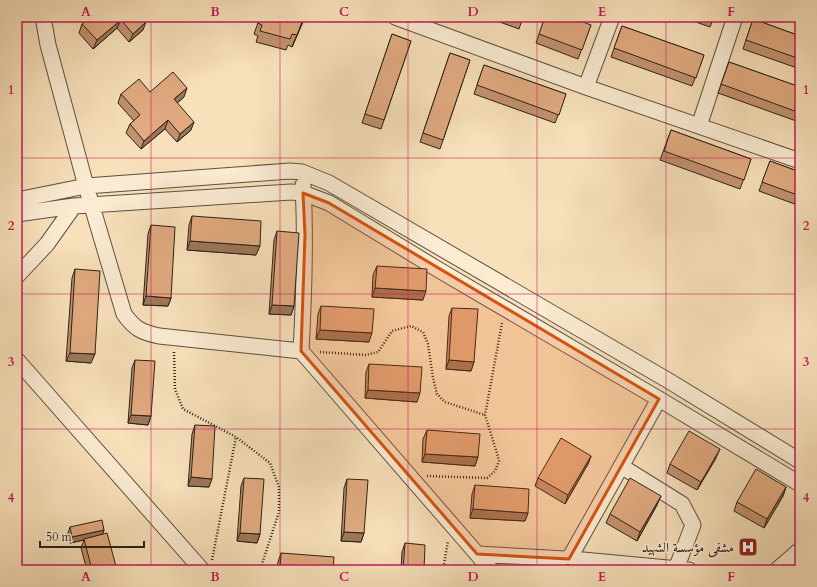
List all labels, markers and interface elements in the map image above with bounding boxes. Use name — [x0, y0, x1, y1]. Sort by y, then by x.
text: A — [81, 3, 91, 21]
text: B — [210, 3, 220, 21]
text: C — [339, 3, 349, 21]
text: D — [467, 3, 479, 21]
text: E — [598, 3, 606, 21]
text: F — [727, 3, 735, 21]
text: 1 — [8, 81, 14, 99]
text: 1 — [803, 81, 809, 99]
text: 2 — [8, 217, 15, 235]
text: 2 — [803, 217, 810, 235]
text: 3 — [8, 353, 15, 371]
text: 3 — [803, 353, 810, 371]
text: 4 — [8, 489, 15, 507]
text: 4 — [803, 489, 810, 507]
scale bar — [40, 523, 144, 549]
text: 50 m — [46, 529, 73, 545]
hospital icon: مشفى مؤسسة الشهيد — [737, 536, 759, 558]
place label: مشفى مؤسسة الشهيد — [642, 538, 734, 558]
text: A — [81, 568, 91, 586]
text: B — [210, 568, 220, 586]
text: C — [339, 568, 349, 586]
text: D — [467, 568, 479, 586]
text: E — [598, 568, 606, 586]
text: F — [727, 568, 735, 586]

